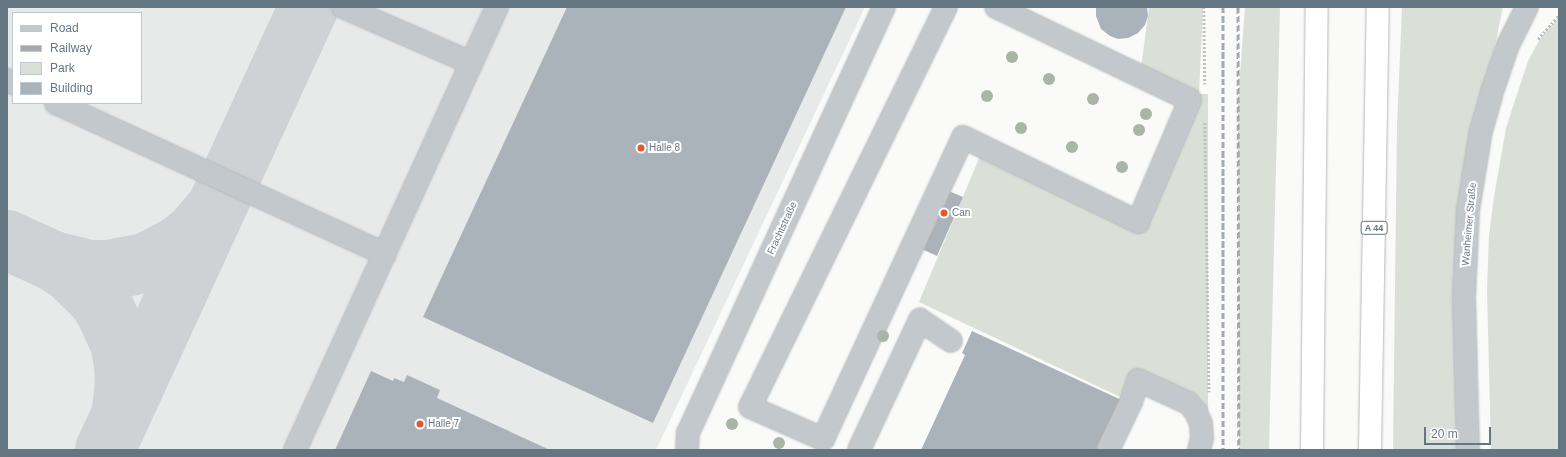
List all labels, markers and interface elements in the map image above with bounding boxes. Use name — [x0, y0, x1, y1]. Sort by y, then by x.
legend — [12, 12, 142, 104]
text: Road — [50, 21, 79, 35]
text: Railway — [50, 41, 92, 55]
text: Park — [50, 61, 75, 75]
text: Building — [50, 81, 93, 95]
place label: Halle 8 — [649, 142, 680, 154]
marker: Halle 8 — [636, 143, 646, 153]
street label: Wanheimer Straße — [1459, 182, 1479, 266]
street label: Frachtstraße — [765, 200, 799, 256]
place label: Can — [952, 207, 970, 219]
marker: Can — [939, 208, 949, 218]
road number: A 44 — [1360, 221, 1388, 235]
place label: Halle 7 — [428, 418, 459, 430]
marker: Halle 7 — [415, 419, 425, 429]
scale bar — [1426, 419, 1493, 445]
text: 20 m — [1431, 427, 1458, 441]

